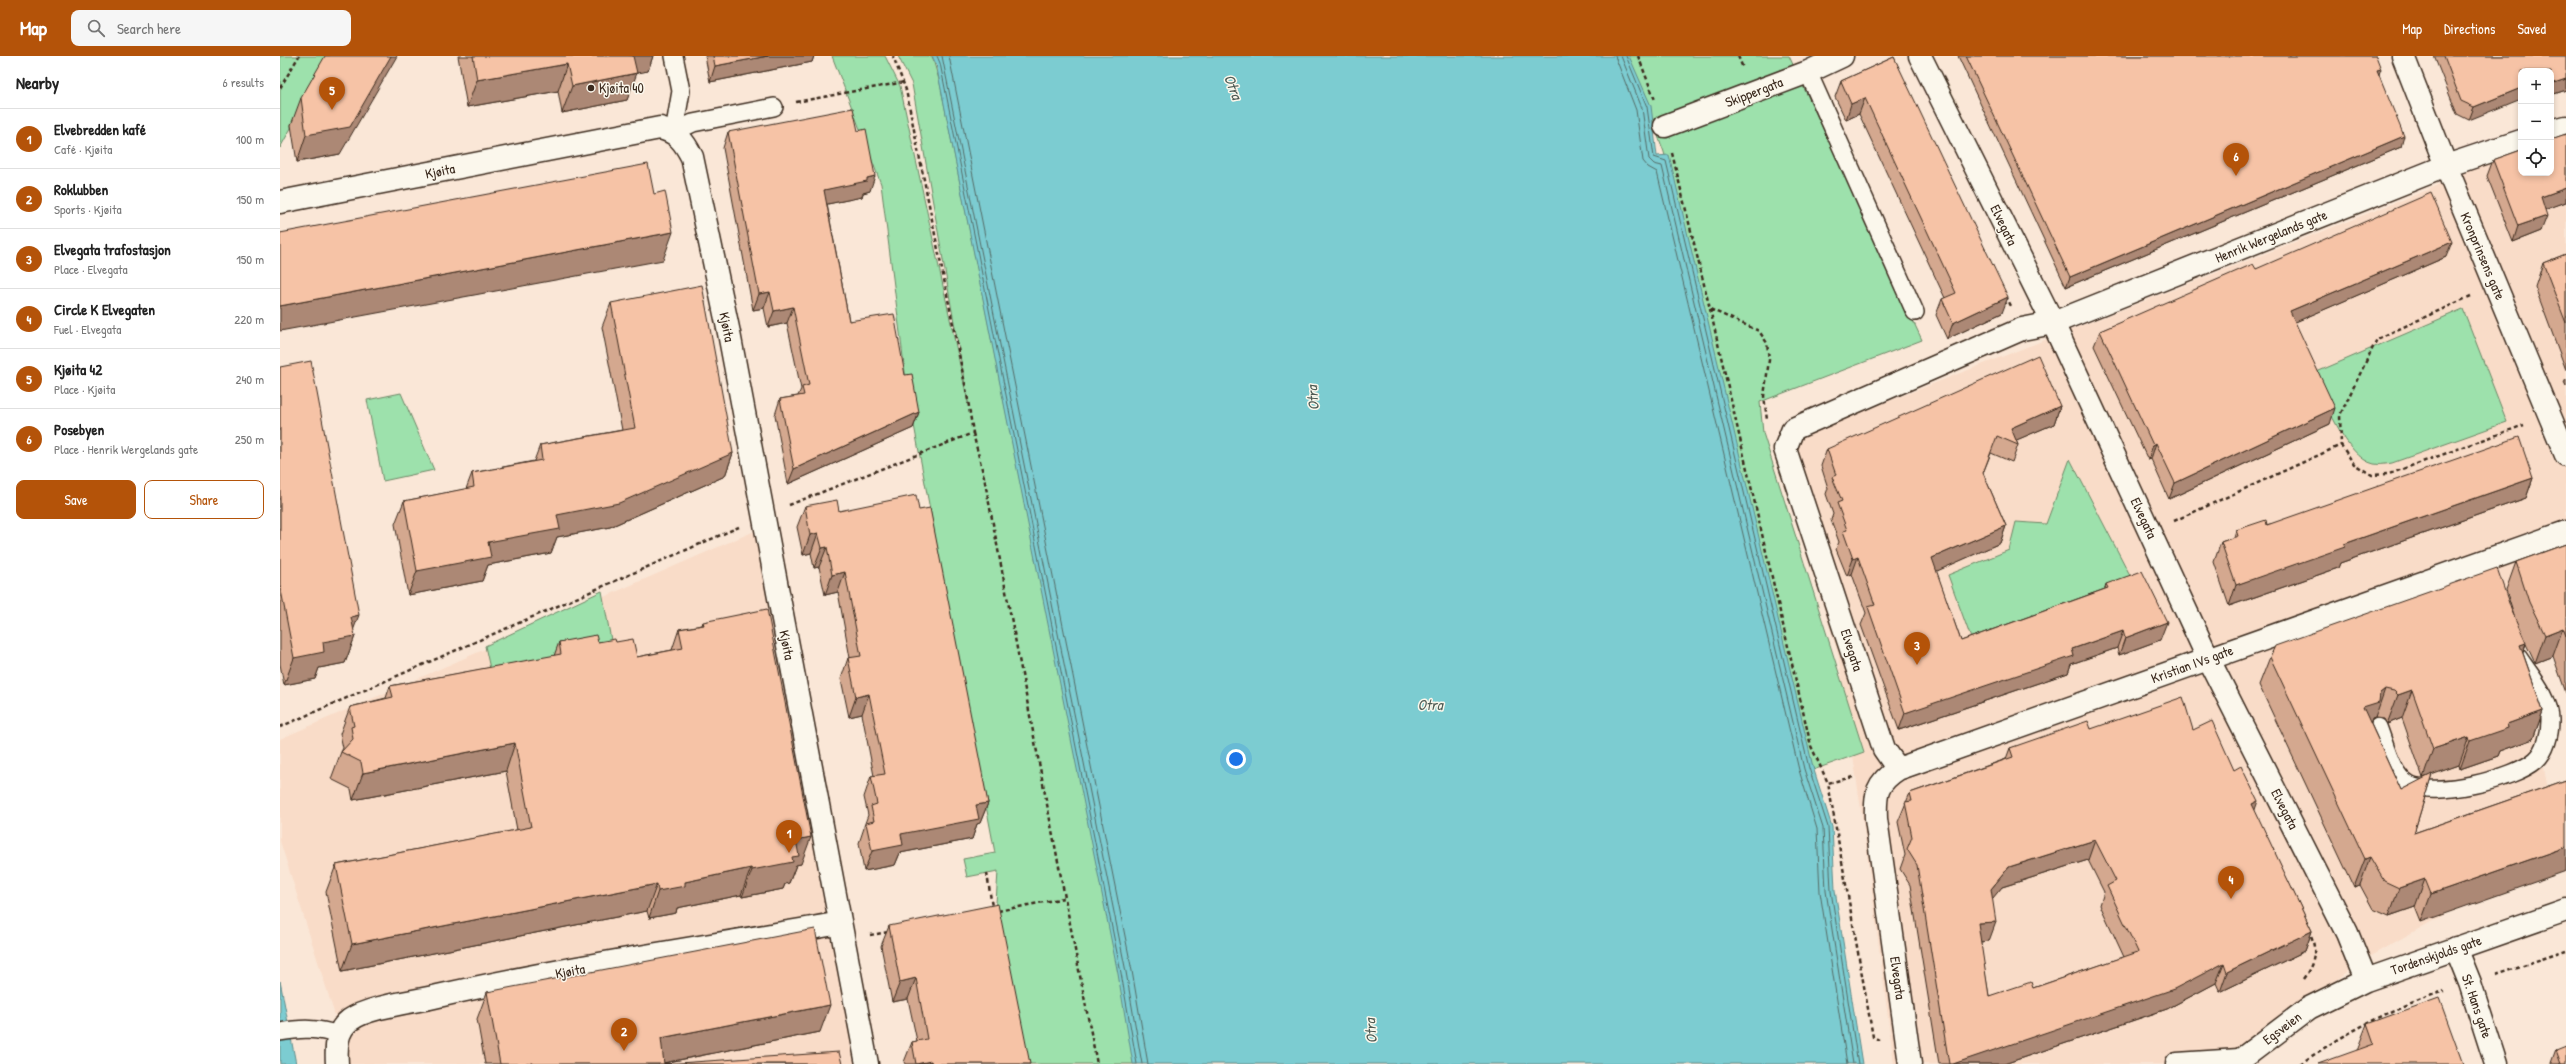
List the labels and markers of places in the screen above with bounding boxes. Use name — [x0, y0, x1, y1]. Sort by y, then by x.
pin: 5 — [319, 77, 345, 110]
place label: Kjøita 40 — [599, 78, 644, 98]
marker: Kjøita 40 — [586, 83, 596, 93]
pin: 6 — [2223, 143, 2249, 176]
pin: 3 — [1904, 632, 1930, 665]
pin: 1 — [776, 820, 802, 853]
pin: 4 — [2218, 866, 2244, 899]
pin: 2 — [611, 1018, 637, 1051]

